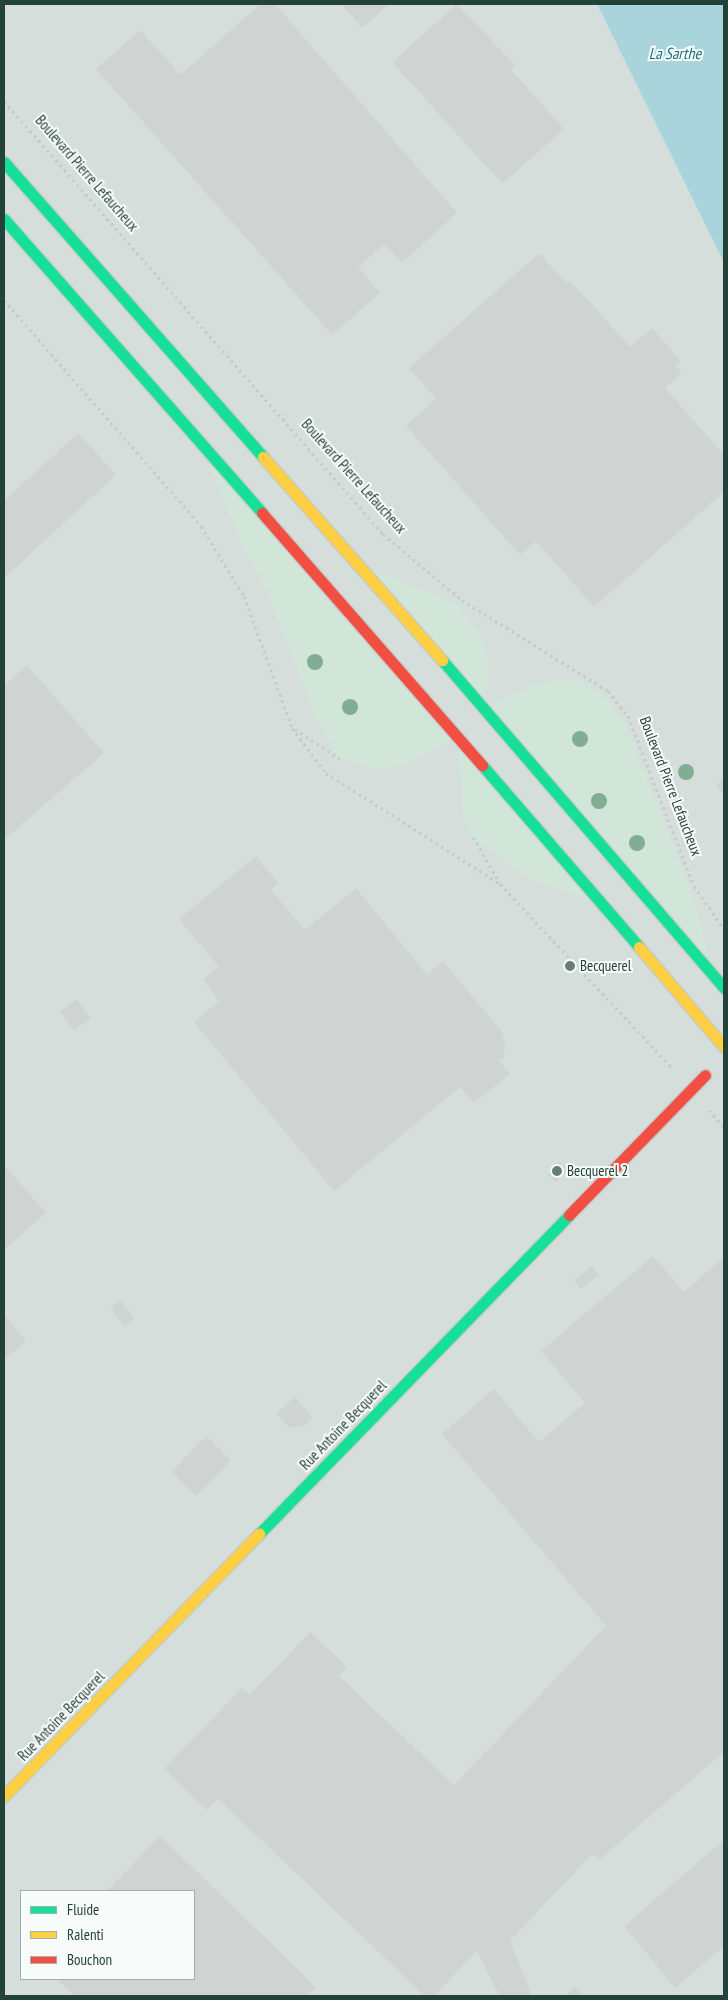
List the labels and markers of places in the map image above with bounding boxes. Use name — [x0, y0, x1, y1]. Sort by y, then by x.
place label: Becquerel — [580, 957, 631, 975]
marker: Becquerel — [564, 960, 576, 972]
place label: Becquerel 2 — [567, 1162, 628, 1180]
marker: Becquerel 2 — [551, 1165, 563, 1177]

